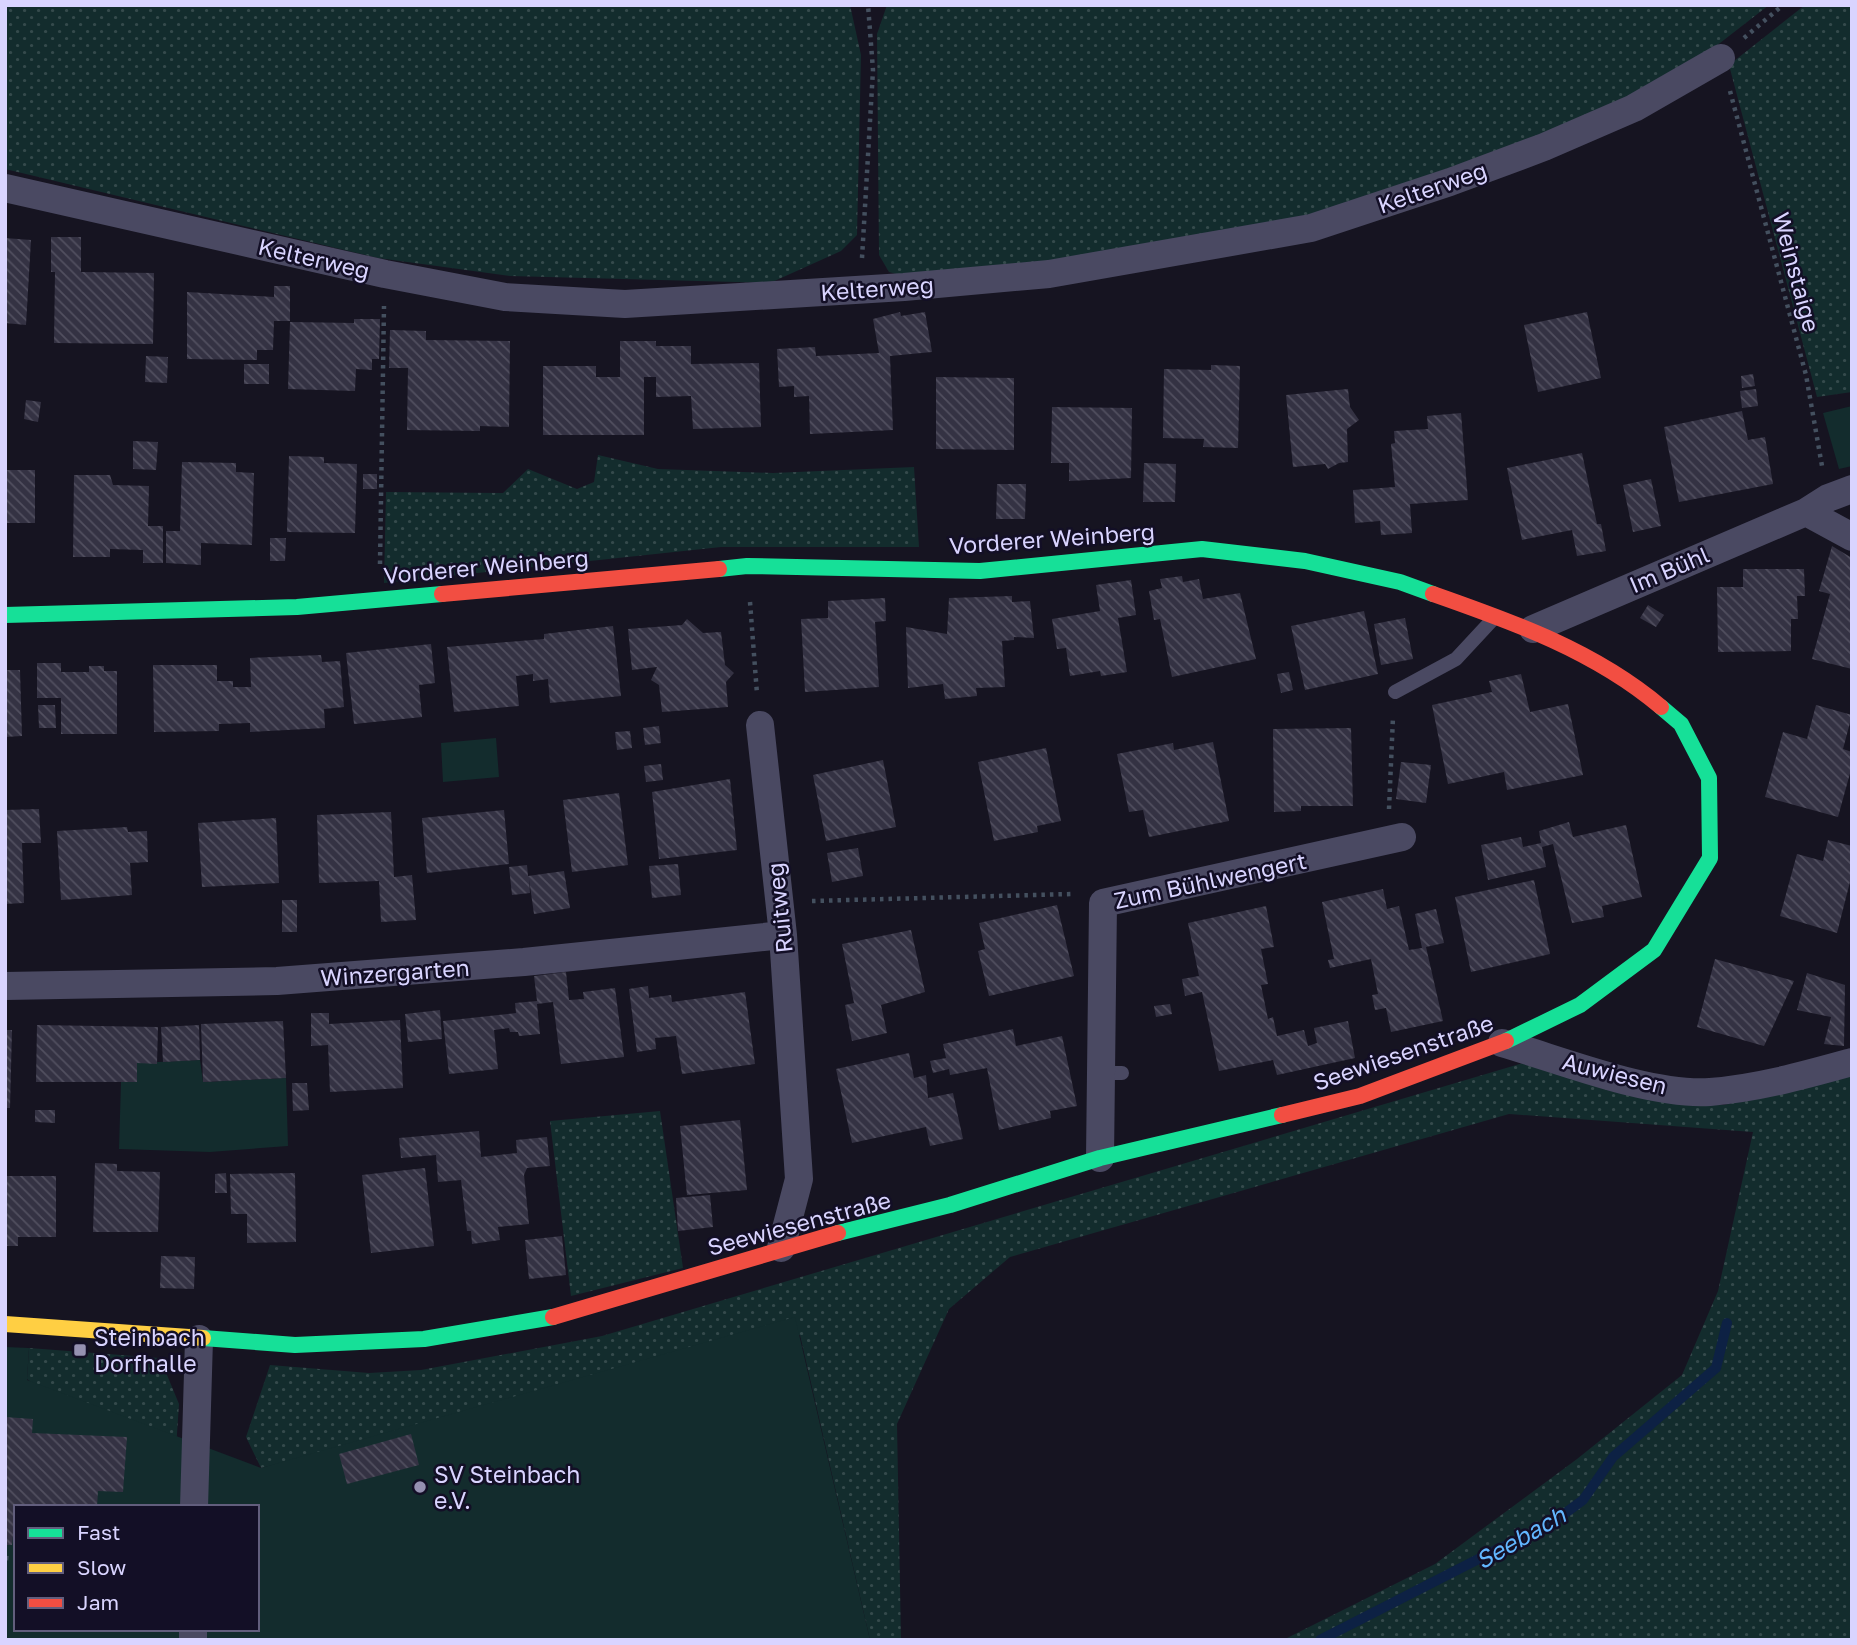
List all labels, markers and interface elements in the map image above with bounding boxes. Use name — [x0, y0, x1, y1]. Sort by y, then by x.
street label: Kelterweg — [1374, 155, 1490, 219]
street label: Weinstaige — [1768, 209, 1826, 335]
street label: Kelterweg — [256, 232, 372, 284]
street label: Kelterweg — [819, 270, 935, 306]
street label: Vorderer Weinberg — [948, 517, 1156, 559]
street label: Im Bühl — [1625, 540, 1713, 598]
street label: Vorderer Weinberg — [382, 543, 590, 589]
street label: Zum Bühlwengert — [1111, 846, 1309, 914]
street label: Ruitweg — [760, 861, 798, 955]
street label: Winzergarten — [319, 953, 471, 991]
street label: Seewiesenstraße — [1309, 1008, 1497, 1096]
street label: Auwiesen — [1560, 1047, 1670, 1099]
street label: Seewiesenstraße — [704, 1185, 894, 1261]
place label: Steinbach Dorfhalle — [94, 1323, 205, 1377]
marker: Steinbach Dorfhalle — [72, 1342, 88, 1358]
place label: SV Steinbach e.V. — [434, 1460, 580, 1514]
marker: SV Steinbach e.V. — [412, 1479, 428, 1495]
water label: Seebach — [1470, 1499, 1571, 1574]
legend — [14, 1505, 259, 1631]
text: Fast — [77, 1519, 120, 1545]
text: Slow — [77, 1554, 126, 1580]
text: Jam — [77, 1589, 119, 1615]

